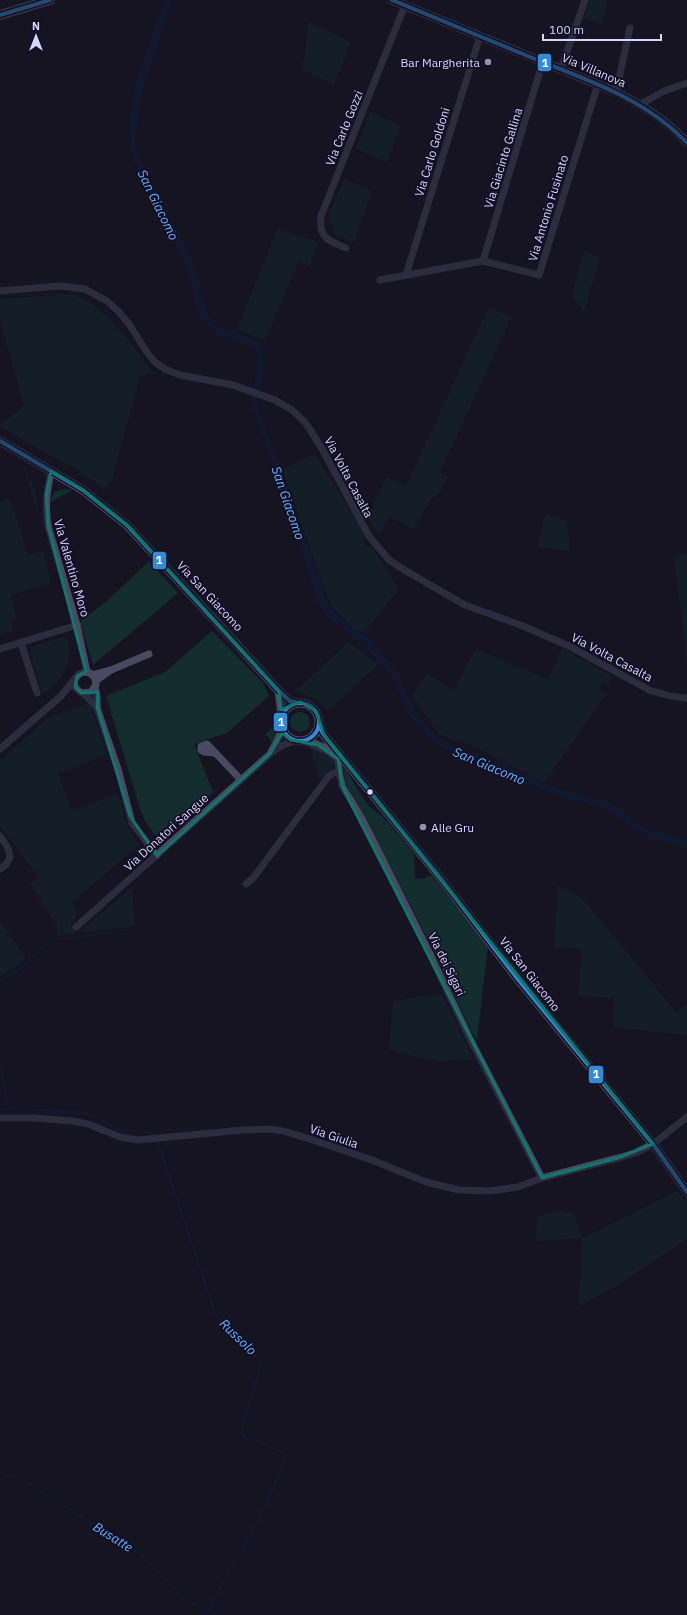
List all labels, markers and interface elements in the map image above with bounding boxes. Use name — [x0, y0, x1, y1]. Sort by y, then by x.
north arrow — [16, 16, 56, 56]
scale bar — [543, 16, 661, 42]
text: N — [32, 19, 40, 33]
text: 100 m — [549, 22, 584, 37]
street label: Via Villanova — [560, 50, 629, 90]
line badge: 1 — [537, 53, 552, 72]
place label: Bar Margherita — [400, 55, 481, 70]
text: 1 — [542, 56, 549, 70]
marker: Bar Margherita — [483, 57, 493, 67]
street label: Via Carlo Gozzi — [322, 88, 366, 168]
street label: Via Giacinto Gallina — [481, 105, 526, 210]
street label: Via Carlo Goldoni — [411, 106, 453, 198]
street label: Via Antonio Fusinato — [525, 153, 571, 263]
water label: San Giacomo — [134, 167, 182, 243]
street label: Via Volta Casalta — [321, 434, 377, 521]
water label: San Giacomo — [267, 464, 309, 542]
street label: Via Valentino Moro — [51, 518, 93, 619]
line badge: 1 — [152, 551, 167, 570]
text: 1 — [156, 553, 163, 567]
street label: Via San Giacomo — [174, 558, 246, 634]
street label: Via Volta Casalta — [569, 629, 656, 685]
line badge: 1 — [273, 712, 288, 732]
text: 1 — [278, 715, 285, 729]
water label: San Giacomo — [450, 743, 528, 789]
unlabelled marker — [365, 787, 375, 797]
street label: Via Donatori Sangue — [121, 790, 212, 874]
place label: Alle Gru — [431, 820, 474, 835]
marker: Alle Gru — [418, 822, 428, 832]
street label: Via dei Sigari — [425, 930, 469, 998]
street label: Via San Giacomo — [496, 934, 564, 1014]
line badge: 1 — [588, 1065, 604, 1084]
text: 1 — [593, 1067, 600, 1081]
street label: Via Giulia — [308, 1121, 361, 1151]
water label: Russolo — [216, 1315, 260, 1359]
water label: Busatte — [90, 1518, 136, 1556]

